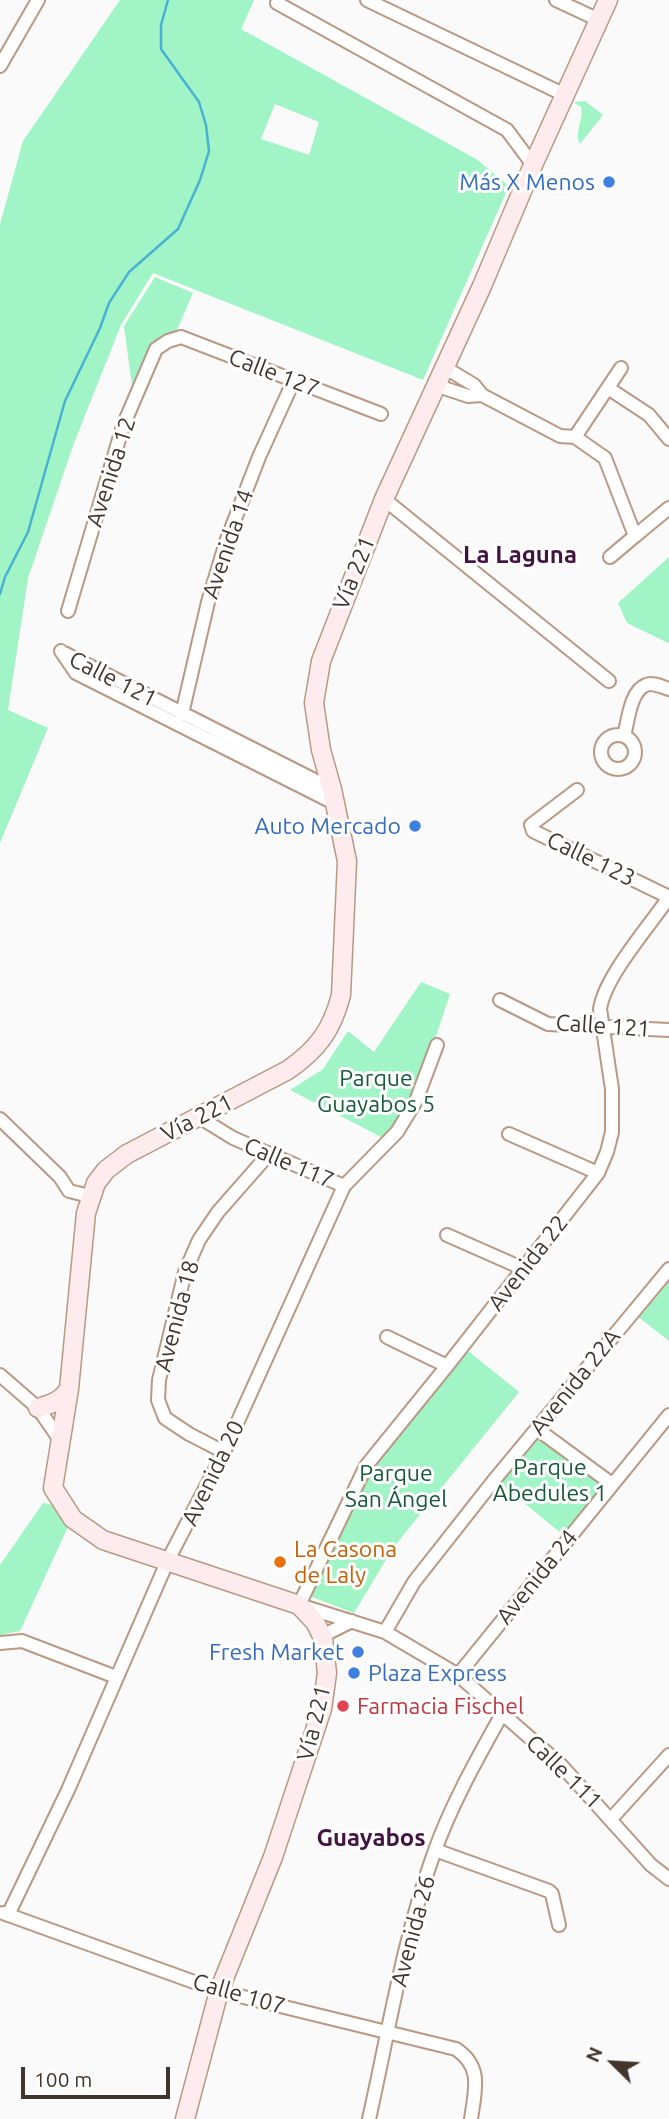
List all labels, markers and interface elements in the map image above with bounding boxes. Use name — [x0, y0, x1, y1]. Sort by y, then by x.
place label: Más X Menos — [459, 168, 595, 196]
marker: Más X Menos — [601, 174, 617, 190]
street label: Calle 127 — [225, 343, 323, 403]
street label: Avenida 12 — [80, 414, 142, 530]
street label: Avenida 14 — [196, 486, 260, 602]
street label: Vía 221 — [327, 532, 381, 614]
district label: La Laguna — [463, 541, 577, 569]
street label: Calle 121 — [64, 645, 162, 713]
place label: Auto Mercado — [254, 812, 401, 840]
marker: Auto Mercado — [407, 818, 423, 834]
street label: Calle 123 — [542, 826, 640, 892]
street label: Calle 121 — [555, 1009, 651, 1043]
park label: Parque Guayabos 5 — [317, 1064, 435, 1118]
street label: Vía 221 — [156, 1088, 238, 1148]
street label: Calle 117 — [240, 1132, 338, 1194]
street label: Avenida 22 — [482, 1210, 574, 1316]
street label: Avenida 18 — [149, 1257, 205, 1375]
street label: Avenida 22A — [524, 1323, 626, 1441]
street label: Avenida 20 — [176, 1416, 250, 1530]
park label: Parque Abedules 1 — [493, 1453, 607, 1507]
park label: Parque San Ángel — [345, 1459, 447, 1513]
street label: Avenida 24 — [490, 1524, 584, 1630]
place label: La Casona de Laly — [294, 1535, 397, 1589]
marker: La Casona de Laly — [272, 1554, 288, 1570]
place label: Fresh Market — [209, 1638, 344, 1666]
marker: Fresh Market — [350, 1644, 366, 1660]
place label: Plaza Express — [368, 1659, 507, 1687]
marker: Plaza Express — [346, 1665, 362, 1681]
street label: Vía 221 — [291, 1682, 337, 1764]
place label: Farmacia Fischel — [357, 1692, 524, 1720]
marker: Farmacia Fischel — [335, 1698, 351, 1714]
street label: Calle 111 — [520, 1729, 608, 1815]
district label: Guayabos — [316, 1824, 426, 1852]
street label: Avenida 26 — [385, 1872, 441, 1990]
street label: Calle 107 — [190, 1968, 288, 2020]
north arrow — [578, 2028, 648, 2098]
text: N — [581, 2044, 607, 2065]
scale bar — [24, 2052, 173, 2096]
text: 100 m — [34, 2067, 92, 2091]

